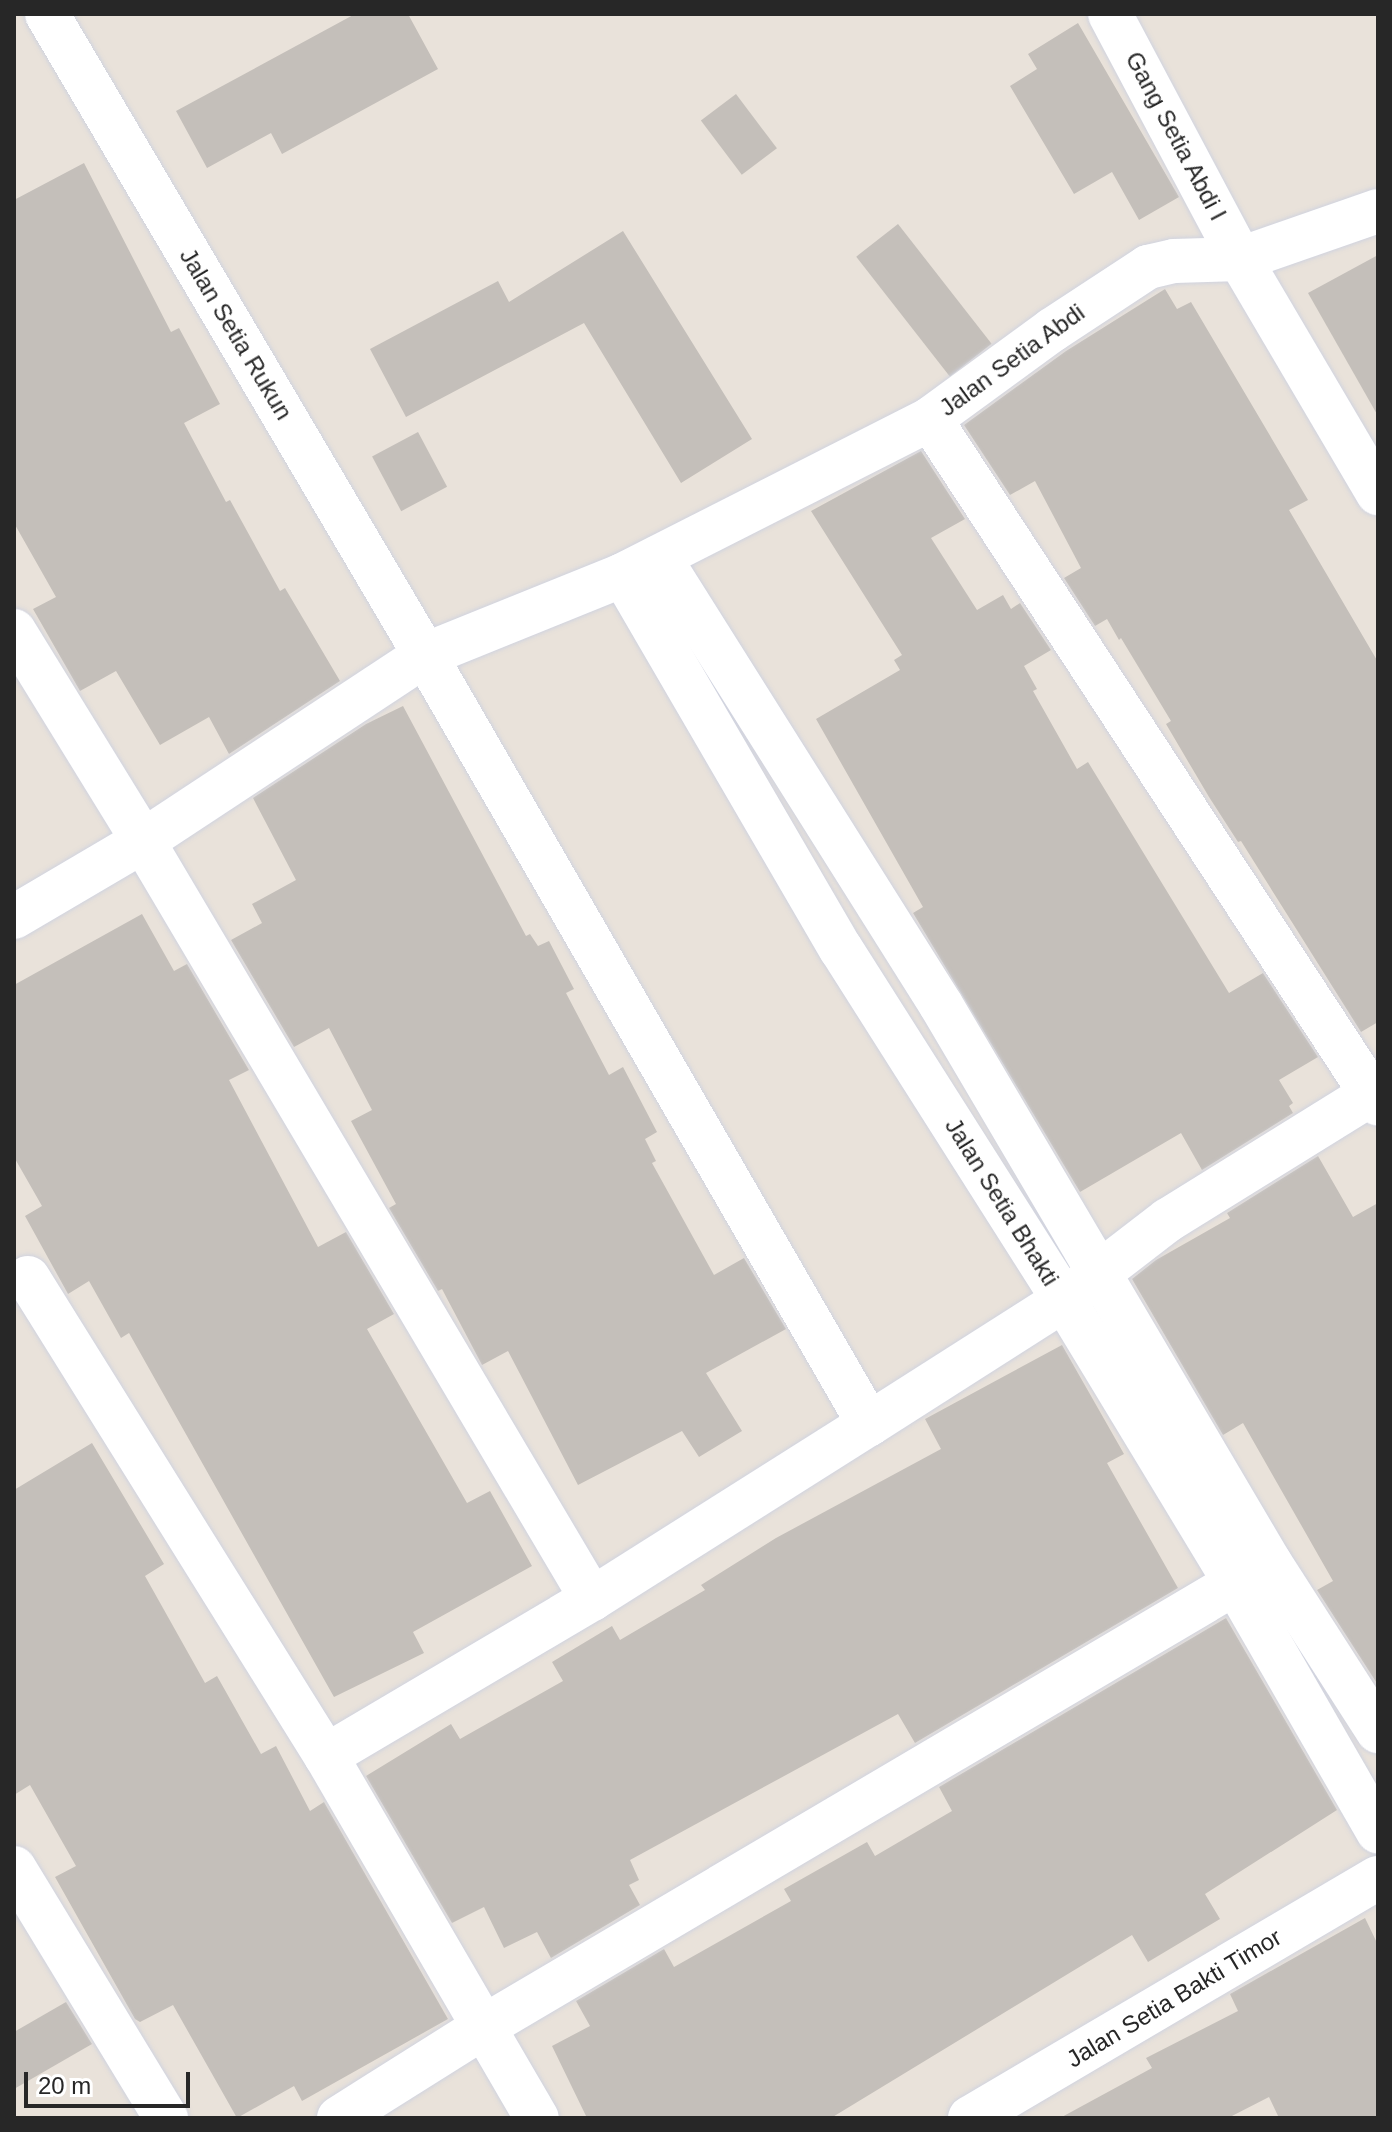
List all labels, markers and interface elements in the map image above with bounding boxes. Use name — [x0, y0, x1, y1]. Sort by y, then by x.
street label: Gang Setia Abdi I — [1119, 46, 1233, 226]
street label: Jalan Setia Rukun — [173, 243, 299, 425]
street label: Jalan Setia Abdi — [933, 297, 1091, 423]
street label: Jalan Setia Bhakti — [939, 1113, 1065, 1291]
street label: Jalan Setia Bakti Timor — [1061, 1922, 1287, 2074]
scale bar — [28, 2056, 194, 2106]
text: 20 m — [38, 2072, 91, 2099]

